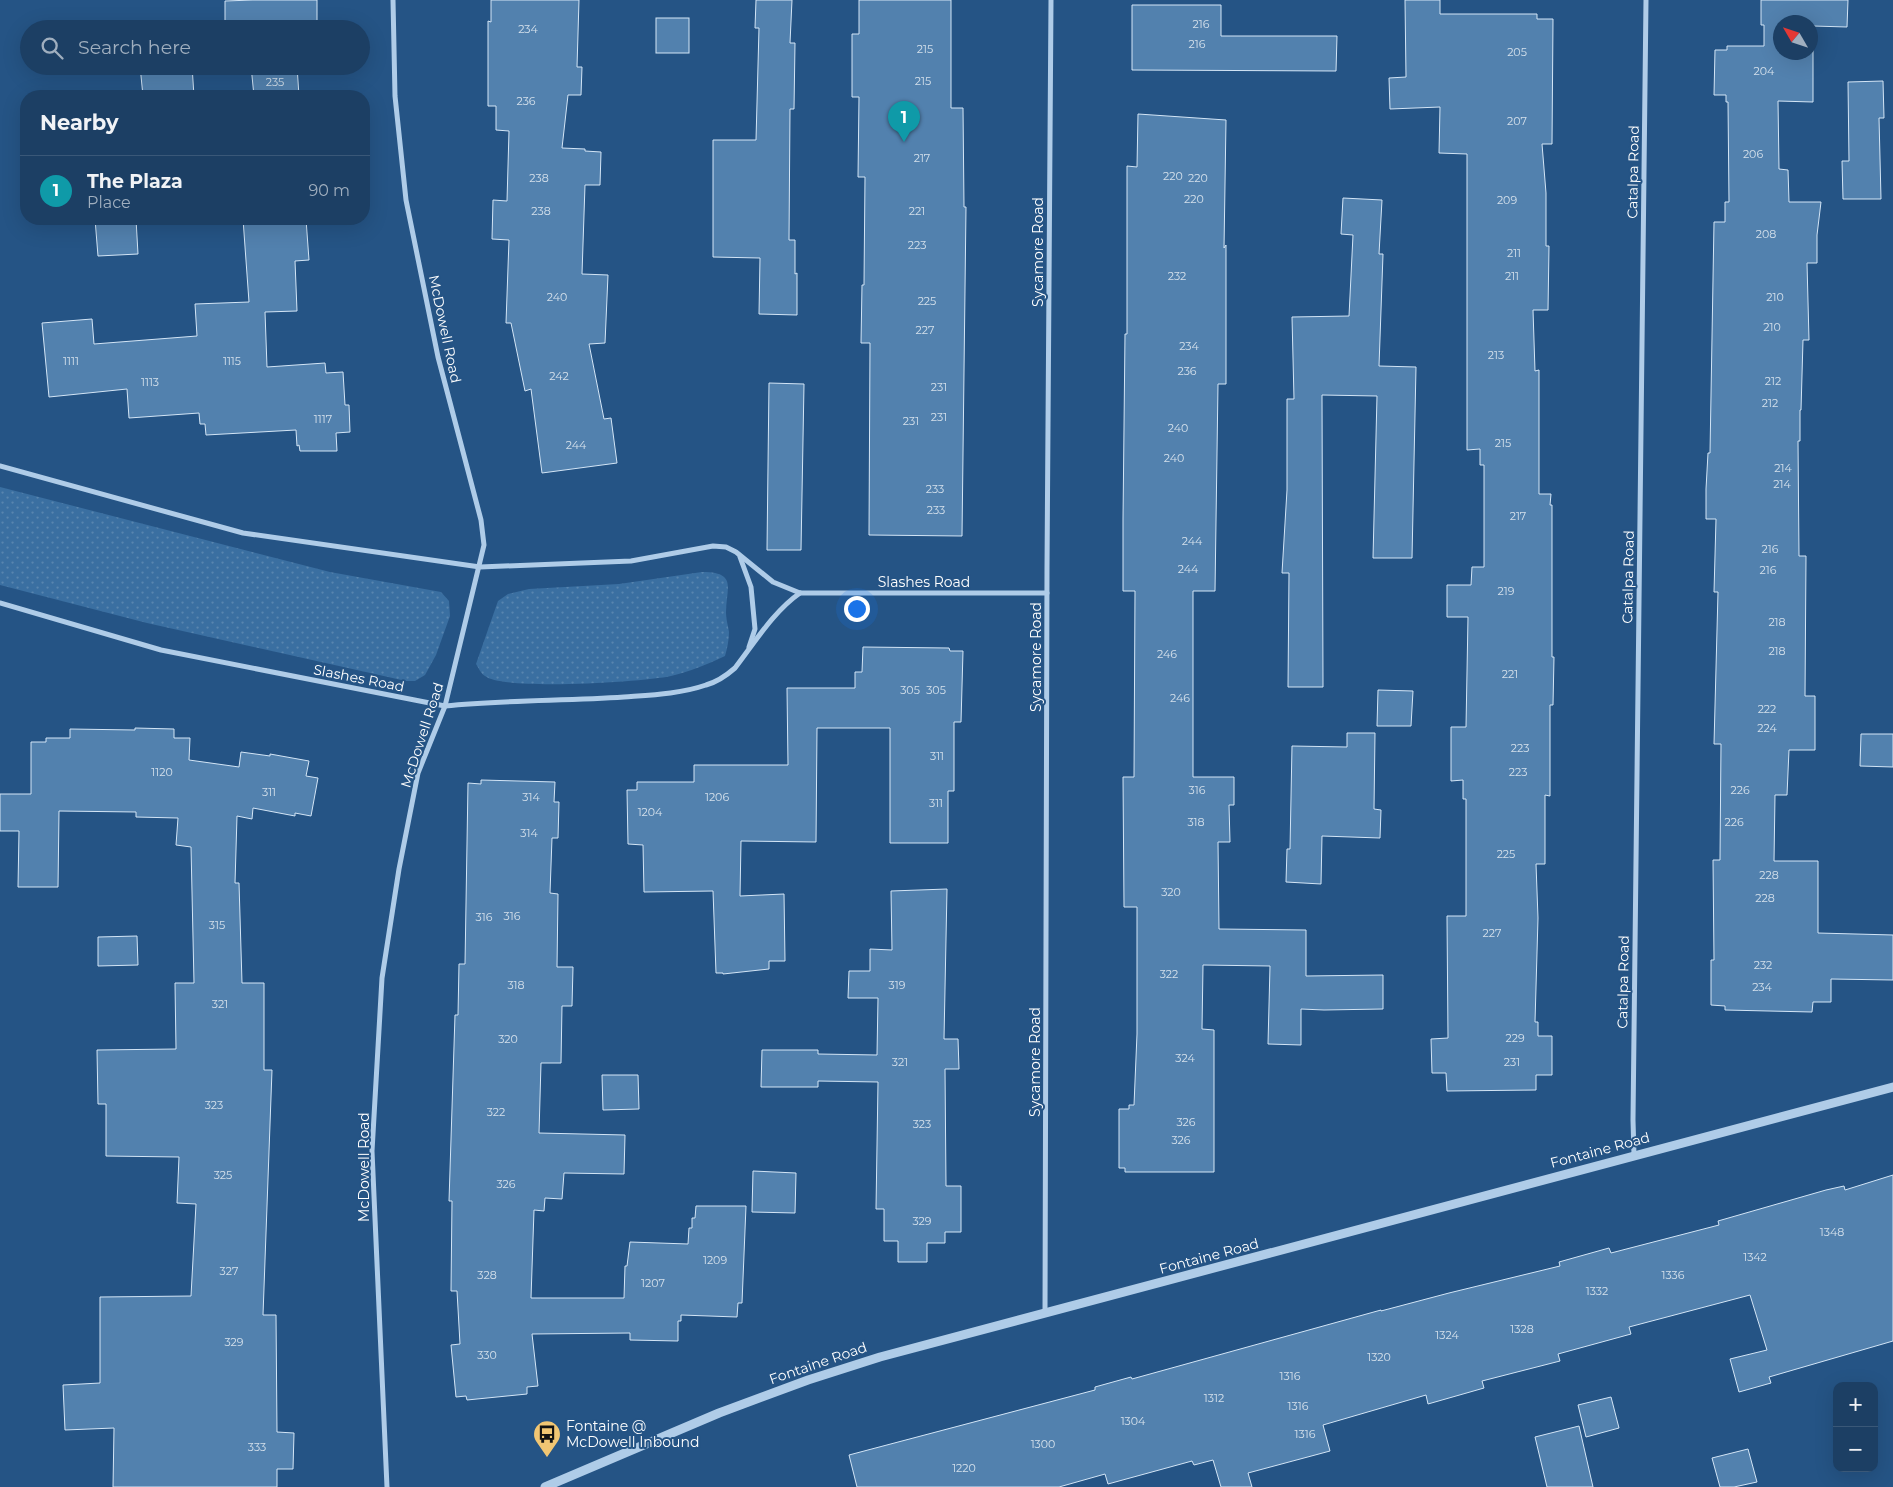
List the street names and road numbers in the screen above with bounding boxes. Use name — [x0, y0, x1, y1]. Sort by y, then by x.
street label: Catalpa Road — [1623, 125, 1643, 219]
street label: Sycamore Road — [1029, 197, 1047, 307]
street label: McDowell Road — [425, 273, 465, 385]
street label: Catalpa Road — [1618, 530, 1638, 624]
street label: Slashes Road — [878, 573, 970, 591]
street label: Sycamore Road — [1027, 602, 1045, 712]
street label: Slashes Road — [312, 660, 406, 696]
street label: McDowell Road — [396, 680, 448, 790]
street label: Catalpa Road — [1613, 935, 1633, 1029]
street label: Sycamore Road — [1026, 1007, 1044, 1117]
street label: McDowell Road — [355, 1112, 373, 1222]
street label: Fontaine Road — [1548, 1128, 1652, 1172]
street label: Fontaine Road — [1157, 1234, 1261, 1278]
street label: Fontaine Road — [767, 1338, 869, 1388]

